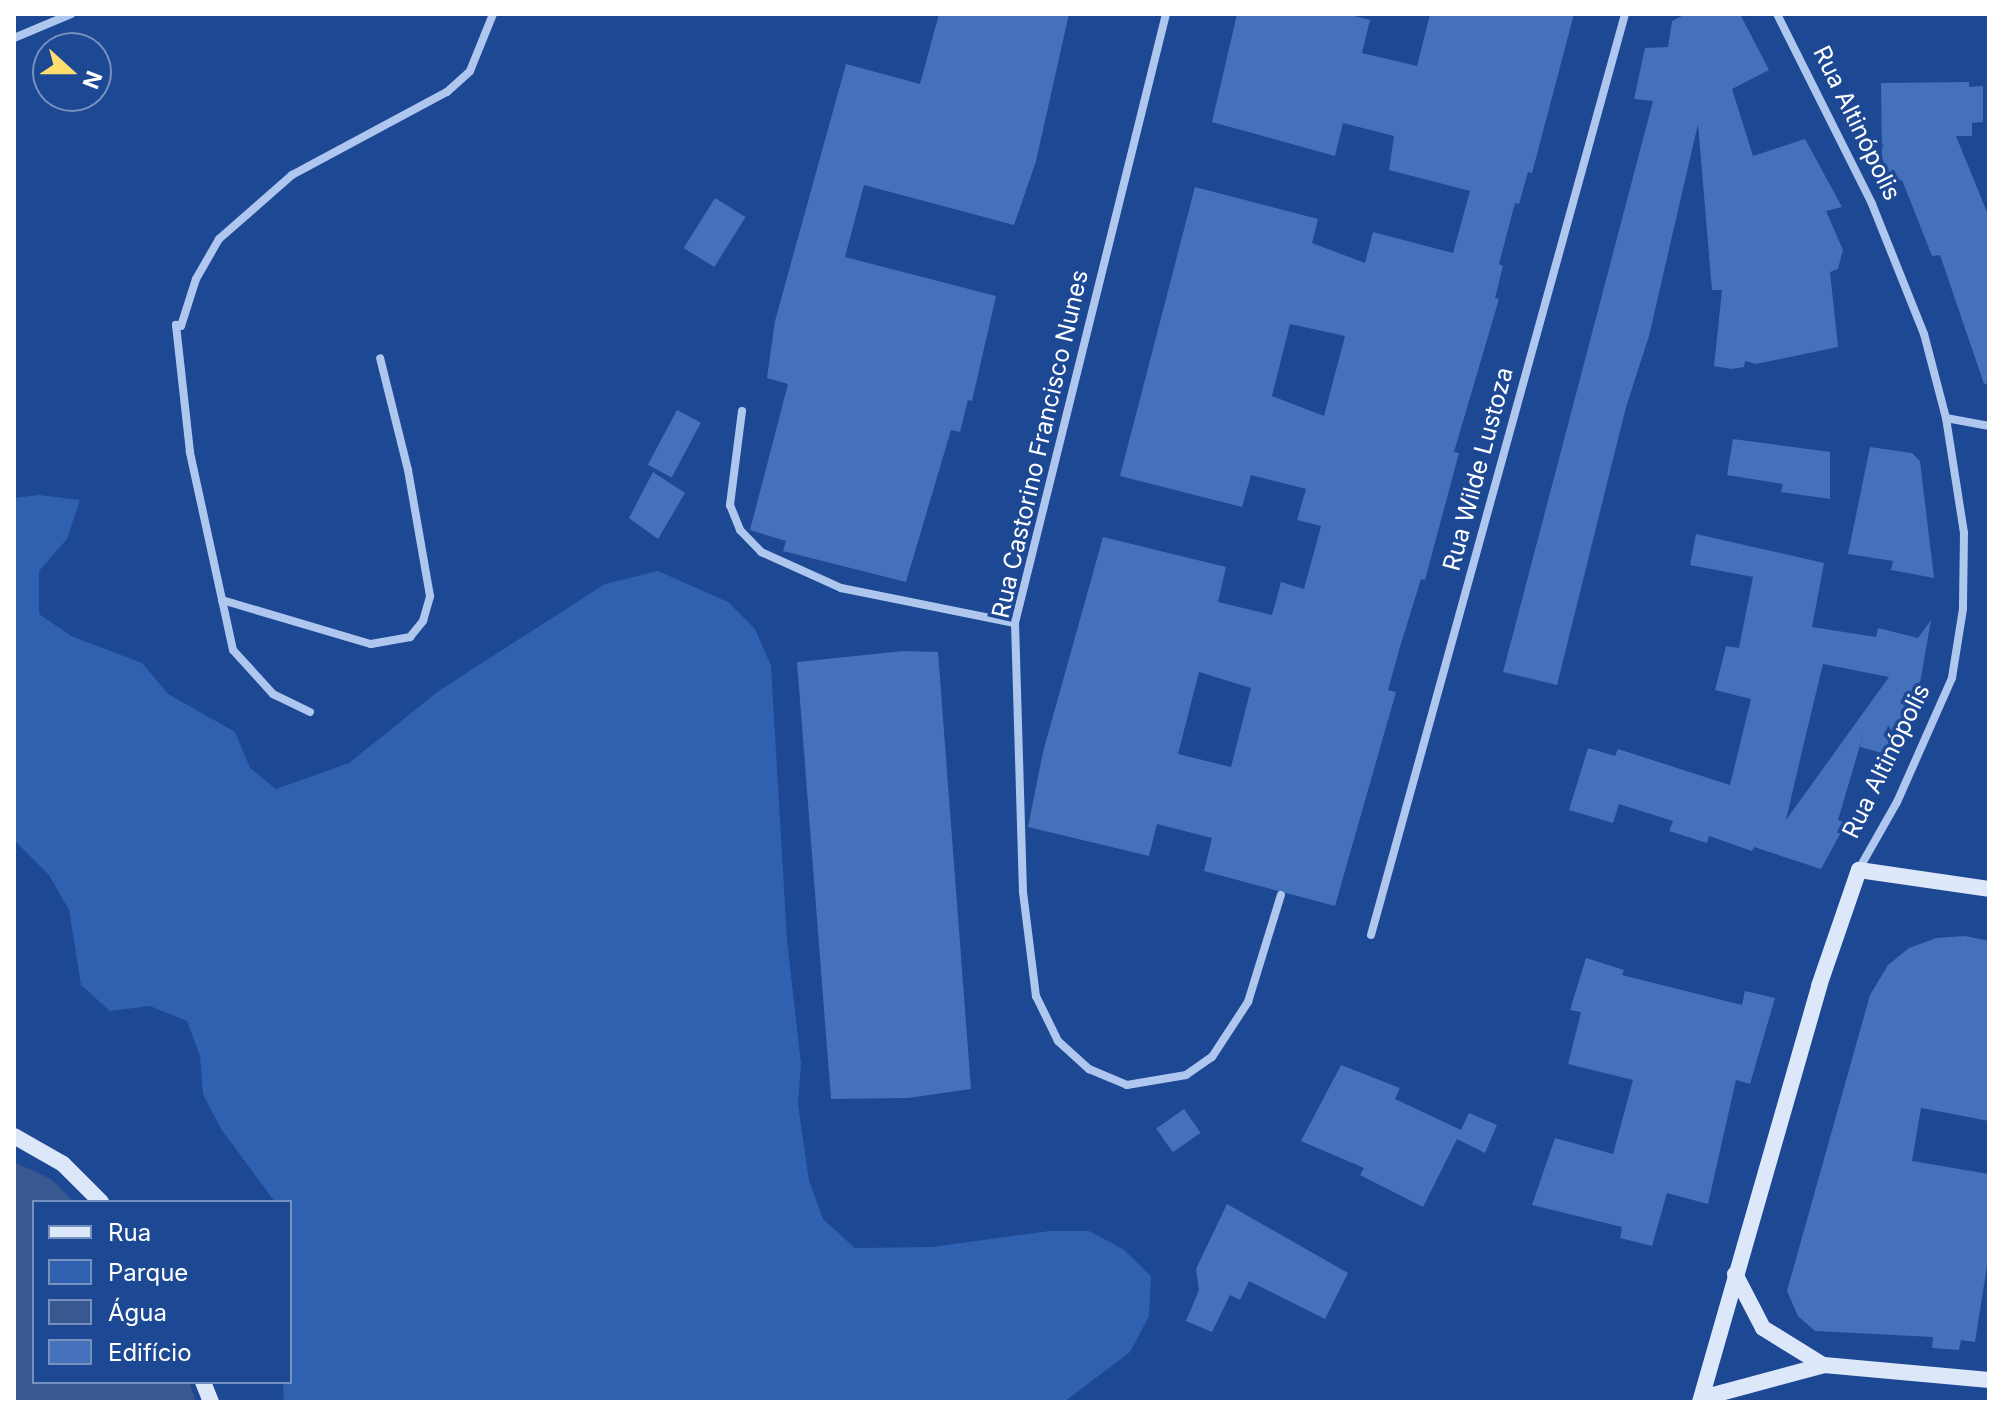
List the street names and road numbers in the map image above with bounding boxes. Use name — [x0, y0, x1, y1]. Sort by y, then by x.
street label: Rua Altinópolis — [1807, 41, 1907, 205]
street label: Rua Castorino Francisco Nunes — [986, 267, 1094, 621]
street label: Rua Wilde Lustoza — [1437, 364, 1519, 574]
street label: Rua Altinópolis — [1836, 679, 1936, 843]

